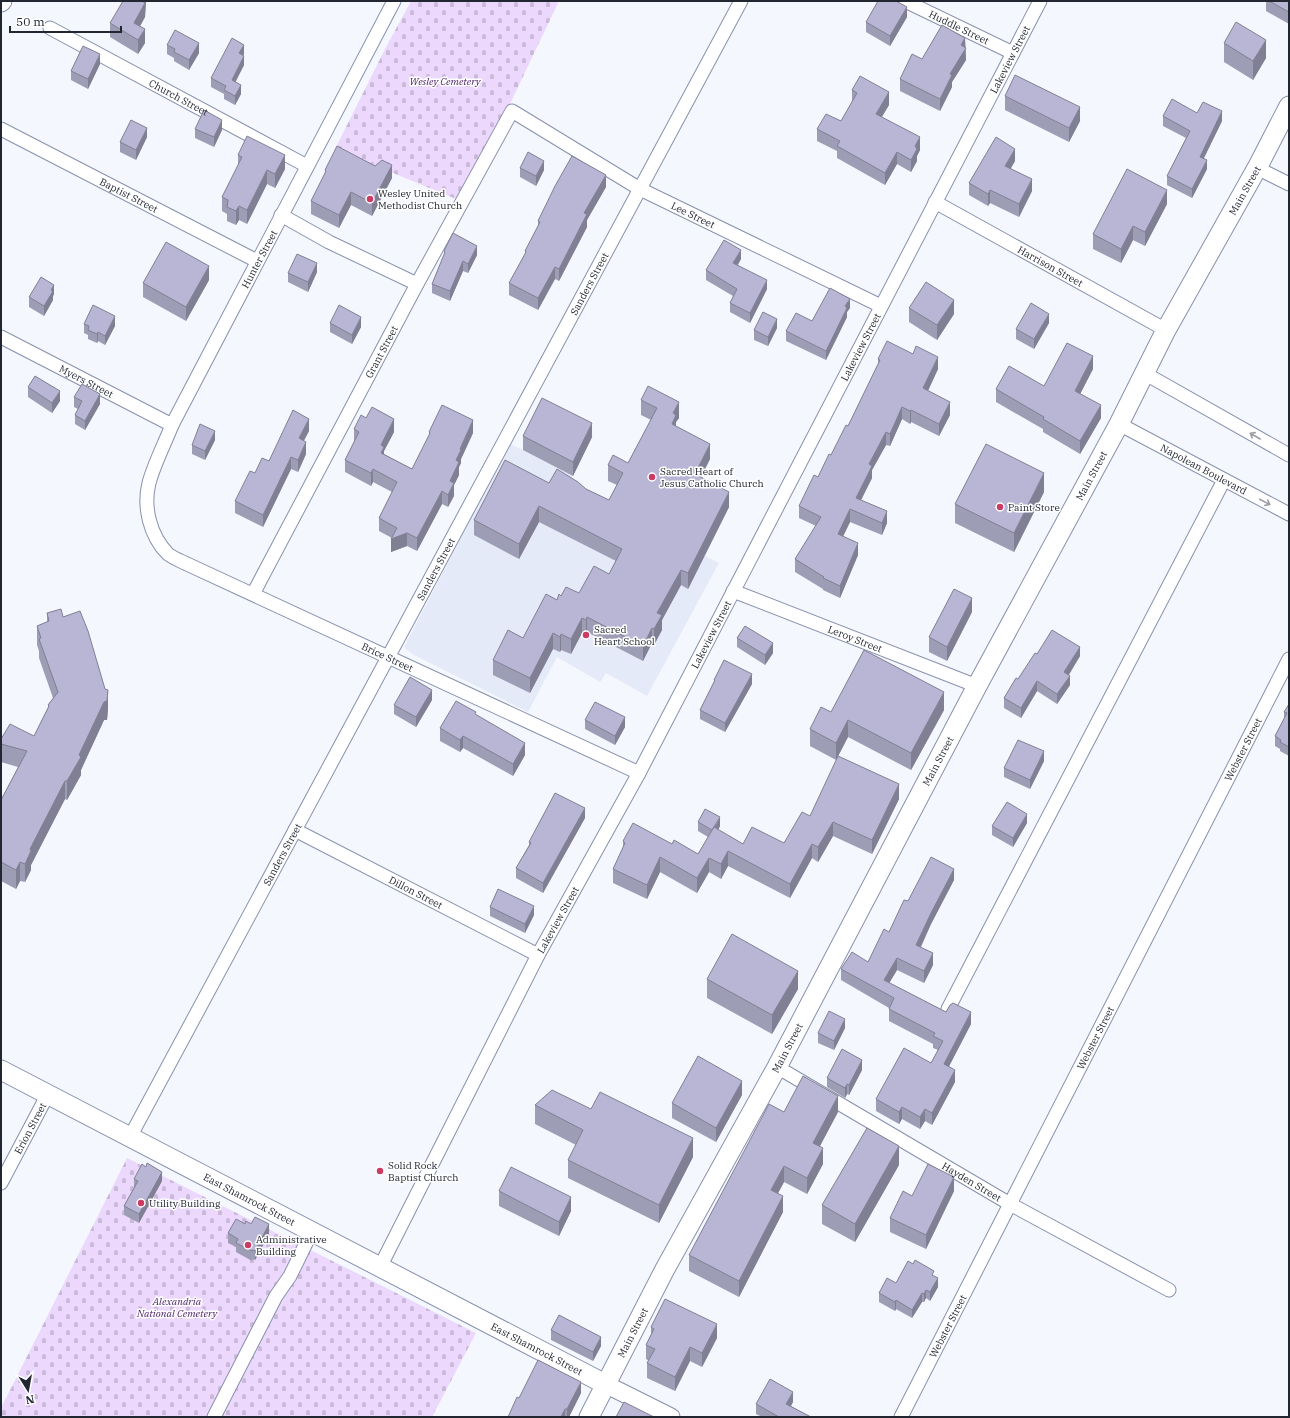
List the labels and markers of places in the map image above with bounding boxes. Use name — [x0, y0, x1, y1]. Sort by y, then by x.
place label: Wesley United Methodist Church — [378, 187, 462, 212]
marker: Wesley United Methodist Church — [365, 194, 375, 204]
place label: Sacred Heart of Jesus Catholic Church — [660, 465, 764, 490]
marker: Sacred Heart of Jesus Catholic Church — [647, 472, 657, 482]
place label: Paint Store — [1008, 501, 1060, 514]
marker: Paint Store — [995, 502, 1005, 512]
place label: Sacred Heart School — [594, 623, 655, 648]
marker: Sacred Heart School — [581, 630, 591, 640]
place label: Solid Rock Baptist Church — [388, 1159, 458, 1184]
marker: Solid Rock Baptist Church — [375, 1166, 385, 1176]
place label: Utility Building — [149, 1197, 221, 1210]
marker: Utility Building — [136, 1198, 146, 1208]
place label: Administrative Building — [256, 1233, 327, 1258]
marker: Administrative Building — [243, 1240, 253, 1250]

